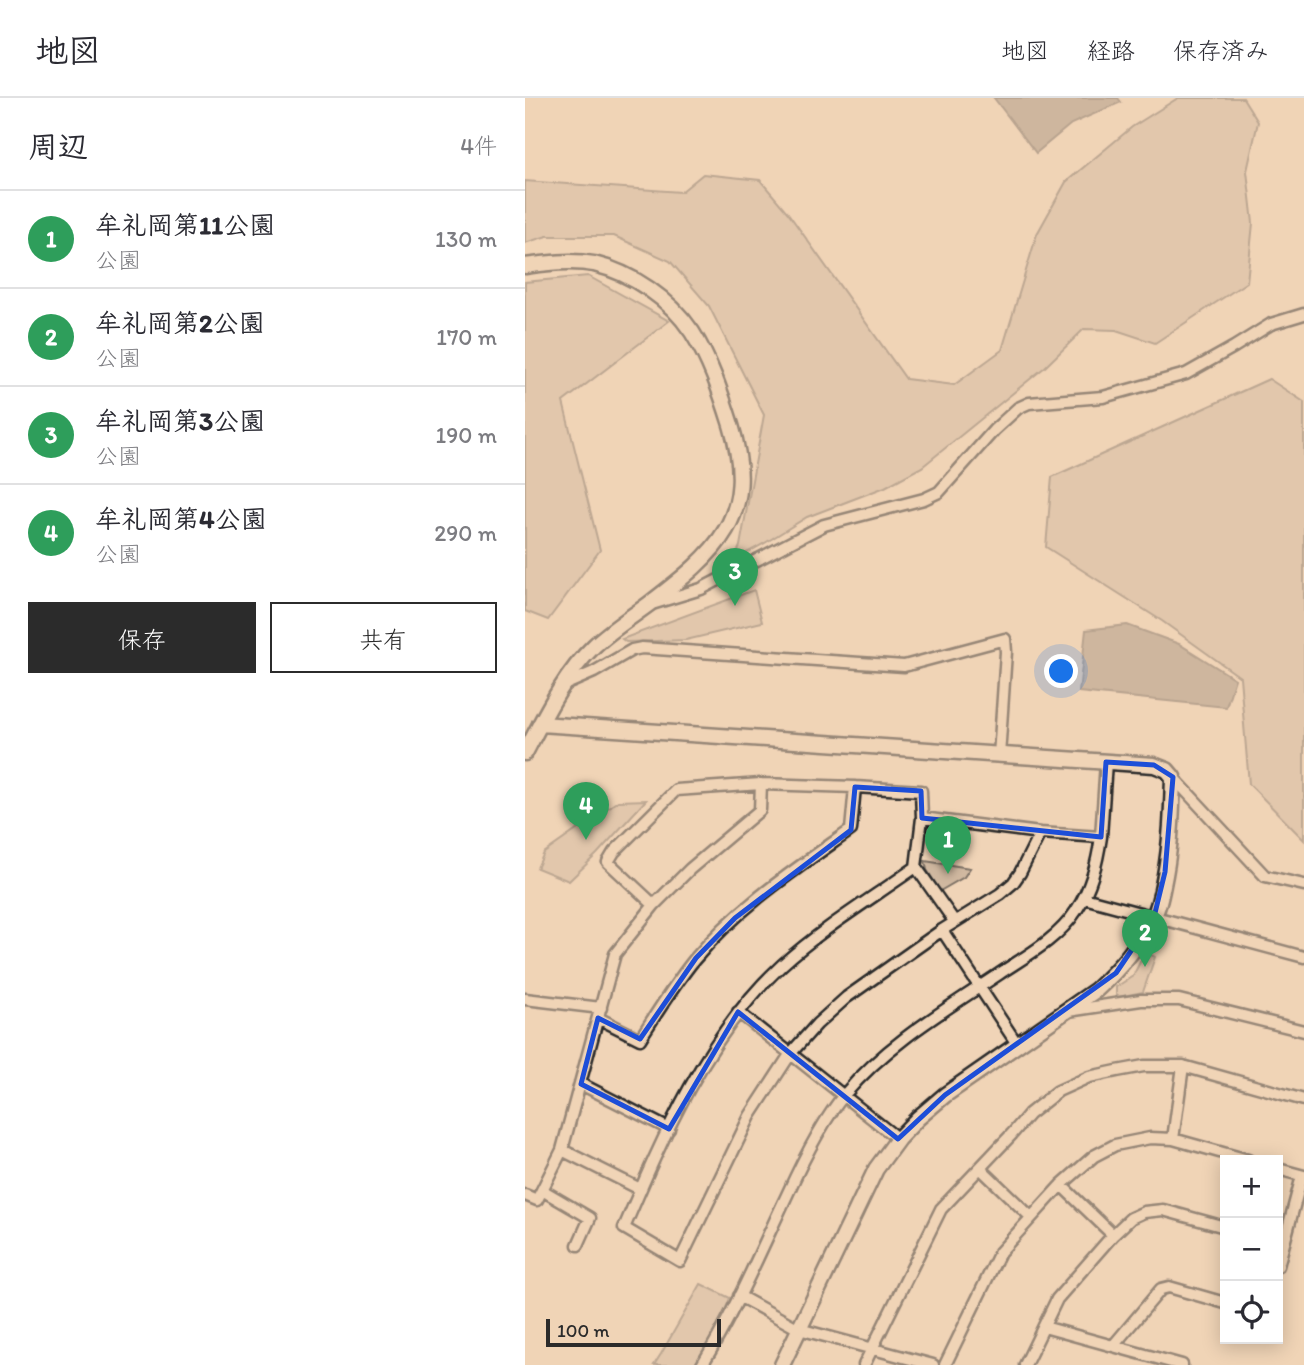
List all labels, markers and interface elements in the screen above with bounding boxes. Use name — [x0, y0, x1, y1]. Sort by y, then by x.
text: 地図 — [35, 31, 101, 70]
text: 地図 — [1001, 36, 1049, 65]
text: 経路 — [1087, 36, 1135, 65]
text: 保存済み — [1173, 36, 1269, 65]
text: 周辺 — [28, 128, 88, 165]
text: 4件 — [460, 132, 497, 160]
text: 牟礼岡第11公園 — [95, 209, 275, 241]
text: 1 — [46, 225, 56, 253]
text: 130 m — [435, 225, 497, 253]
text: 公園 — [95, 246, 141, 274]
text: 牟礼岡第2公園 — [95, 307, 265, 339]
text: 2 — [45, 323, 57, 351]
text: 170 m — [436, 323, 497, 351]
text: 公園 — [95, 344, 141, 372]
text: 牟礼岡第3公園 — [95, 405, 265, 437]
text: 3 — [45, 421, 57, 449]
text: 190 m — [436, 421, 497, 449]
text: 公園 — [95, 442, 141, 470]
text: 牟礼岡第4公園 — [95, 503, 267, 535]
text: 4 — [44, 519, 58, 547]
text: 290 m — [434, 519, 497, 547]
text: 公園 — [95, 540, 141, 568]
pin: 3 — [712, 548, 758, 606]
button: 保存 — [28, 602, 256, 673]
button: 共有 — [270, 602, 497, 673]
your location — [1044, 654, 1078, 688]
pin: 4 — [563, 782, 609, 840]
pin: 1 — [925, 816, 971, 874]
pin: 2 — [1122, 909, 1168, 967]
map controls — [1220, 1155, 1283, 1344]
button: + — [1220, 1155, 1283, 1218]
button: − — [1220, 1218, 1283, 1281]
button: locate — [1220, 1281, 1283, 1344]
scale bar — [546, 1316, 721, 1348]
text: 100 m — [557, 1319, 609, 1342]

